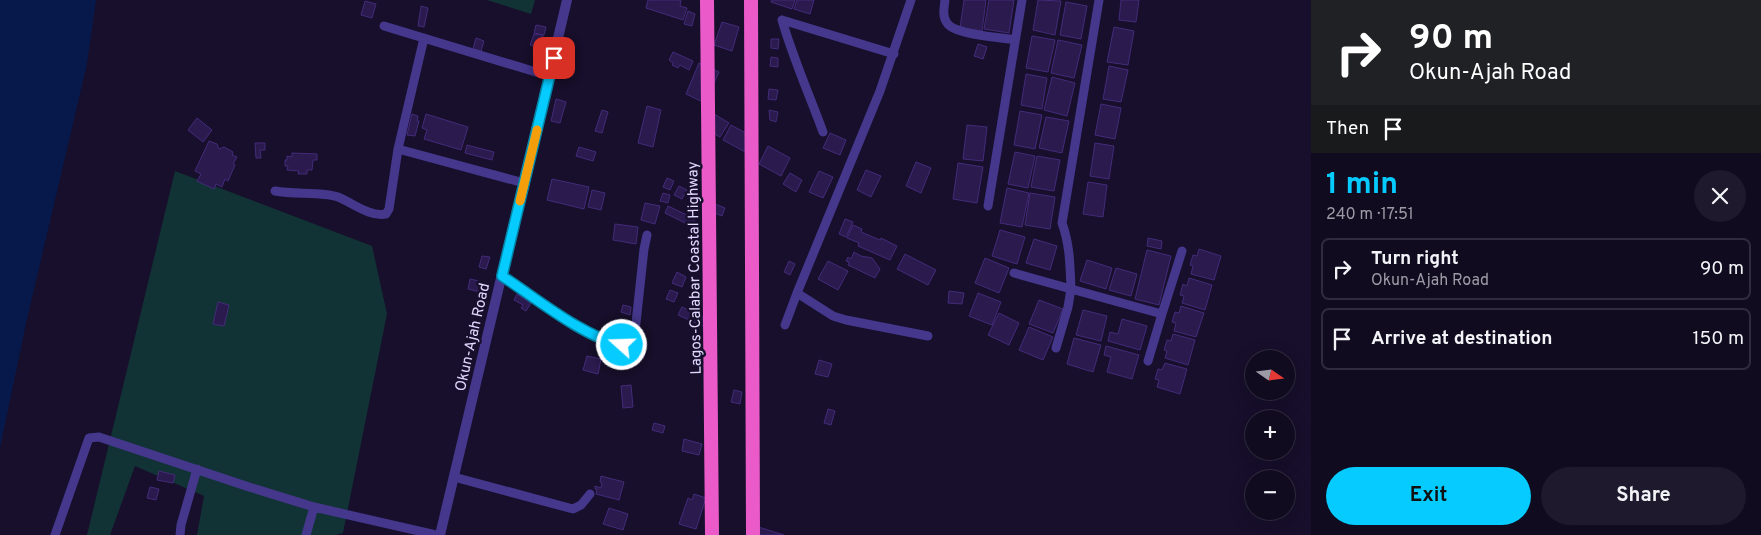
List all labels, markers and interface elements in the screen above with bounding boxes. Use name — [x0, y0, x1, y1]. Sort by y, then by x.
text: 90 m — [1409, 17, 1493, 61]
icon: right — [1326, 20, 1391, 85]
pin — [533, 37, 575, 79]
icon: arrive — [540, 44, 568, 72]
text: Okun-Ajah Road — [1409, 60, 1571, 87]
icon: arrive — [1379, 115, 1407, 143]
text: Then — [1326, 117, 1369, 141]
street label: Lagos-Calabar Coastal Highway — [684, 161, 707, 375]
text: 1 min — [1326, 167, 1398, 204]
button: close — [1694, 170, 1746, 222]
text: 240 m · 17:51 — [1326, 205, 1414, 225]
text: Turn right — [1371, 247, 1459, 271]
icon: right — [1328, 255, 1356, 283]
text: 90 m — [1700, 257, 1744, 281]
text: Okun-Ajah Road — [1371, 271, 1489, 291]
street label: Okun-Ajah Road — [452, 281, 495, 393]
position arrow — [595, 318, 647, 370]
icon: arrive — [1328, 325, 1356, 353]
text: Arrive at destination — [1371, 327, 1552, 351]
text: 150 m — [1692, 327, 1744, 351]
north arrow — [1245, 350, 1295, 400]
map controls — [1245, 350, 1295, 520]
button: + — [1245, 410, 1295, 460]
button: Exit — [1326, 467, 1531, 525]
button: Share — [1541, 467, 1746, 525]
button: − — [1245, 470, 1295, 520]

